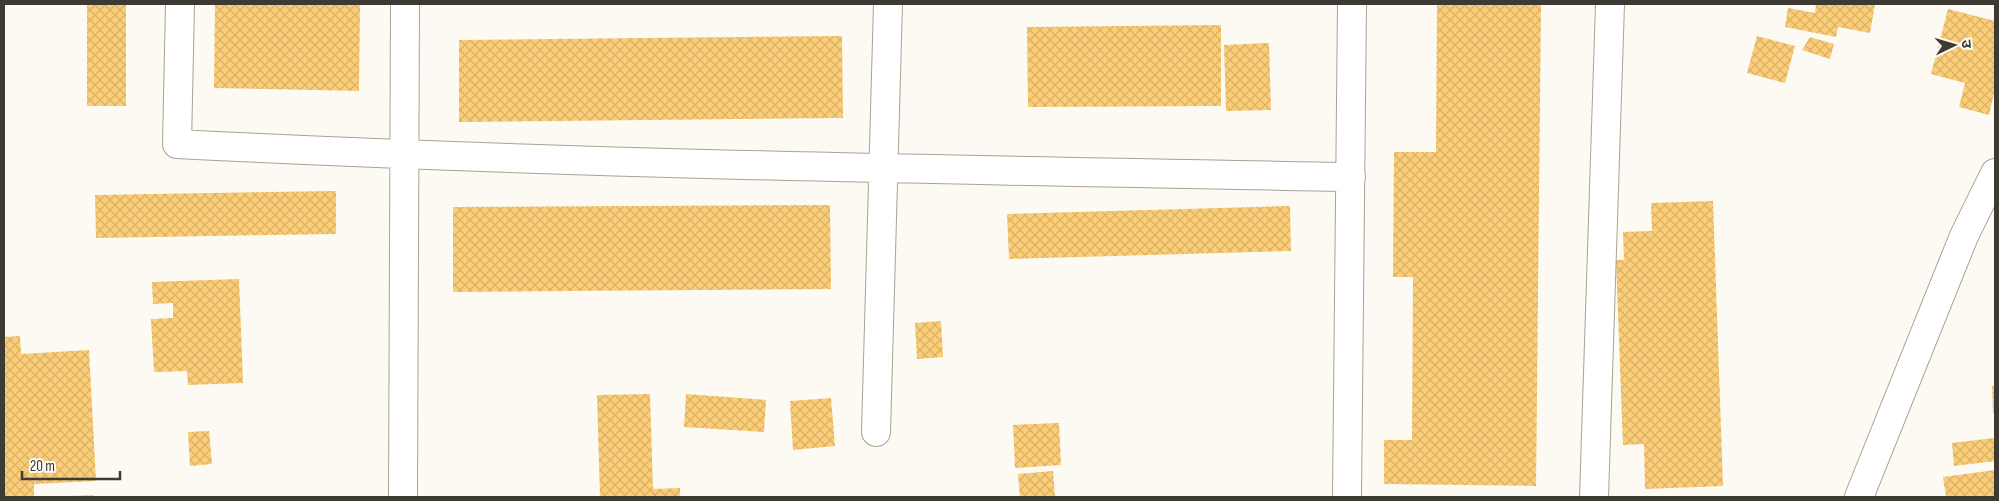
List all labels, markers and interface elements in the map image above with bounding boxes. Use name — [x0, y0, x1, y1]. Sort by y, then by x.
north arrow — [1929, 20, 1979, 70]
text: उ — [1958, 39, 1975, 50]
scale bar — [22, 448, 120, 480]
text: 20 m — [30, 457, 55, 476]

